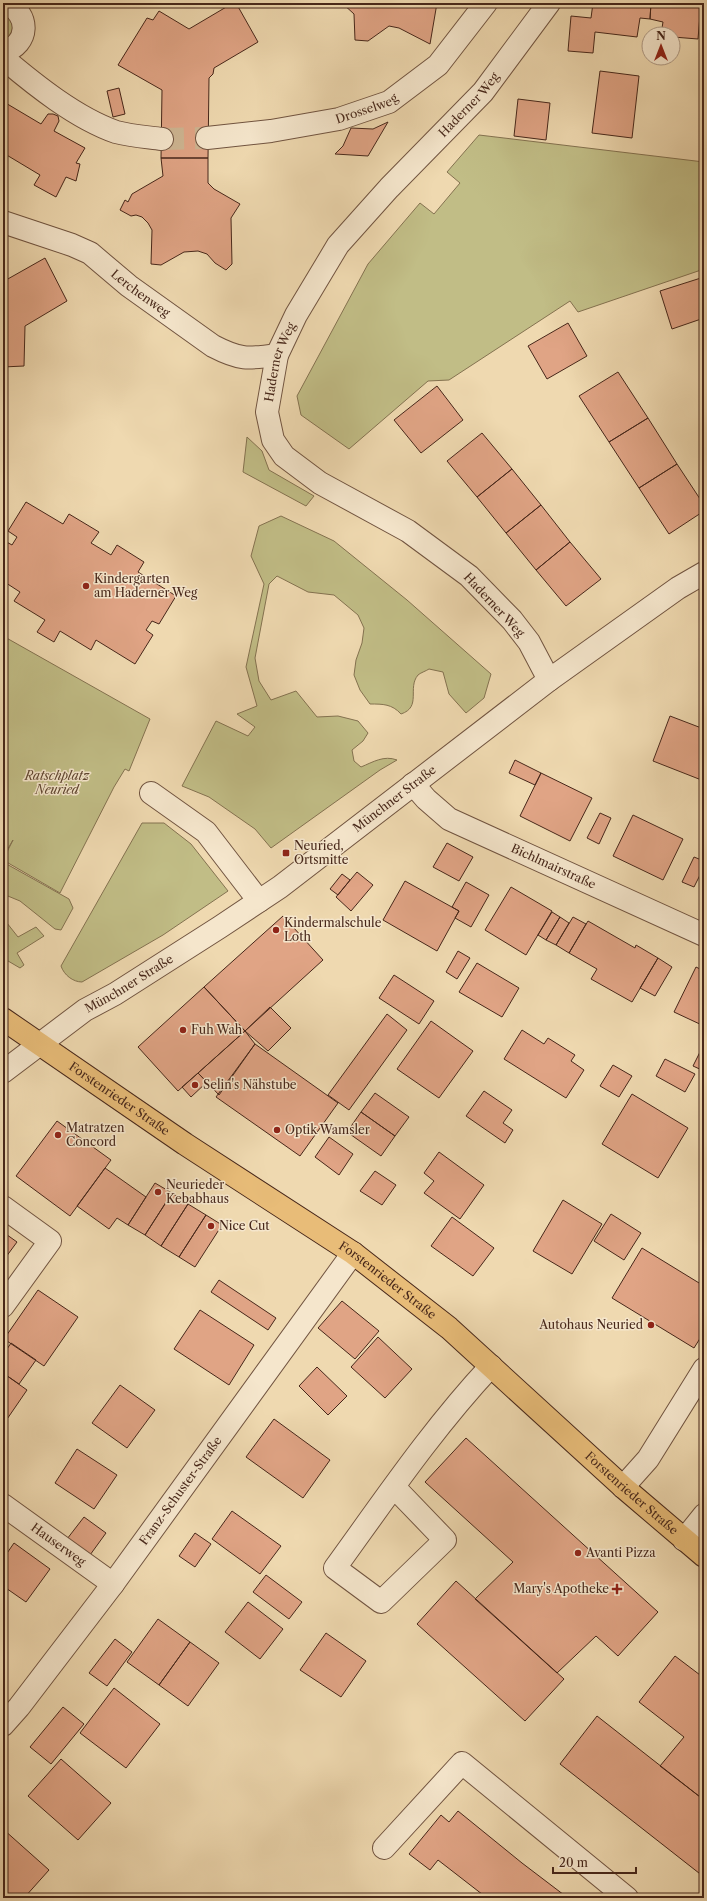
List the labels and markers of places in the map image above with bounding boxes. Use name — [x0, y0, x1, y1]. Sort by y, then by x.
place label: Kindergarten am Haderner Weg — [94, 571, 198, 600]
marker: Kindergarten am Haderner Weg — [81, 581, 91, 591]
place label: Neuried, Ortsmitte — [294, 838, 349, 867]
marker: Neuried, Ortsmitte — [281, 848, 291, 858]
place label: Kindermalschule Loth — [284, 915, 382, 944]
marker: Kindermalschule Loth — [271, 925, 281, 935]
place label: Fuh Wah — [191, 1022, 243, 1037]
marker: Fuh Wah — [178, 1025, 188, 1035]
place label: Selin's Nähstube — [203, 1077, 297, 1092]
marker: Selin's Nähstube — [190, 1080, 200, 1090]
place label: Matratzen Concord — [66, 1120, 125, 1149]
place label: Optik Wamsler — [285, 1122, 370, 1137]
marker: Optik Wamsler — [272, 1125, 282, 1135]
marker: Matratzen Concord — [53, 1130, 63, 1140]
place label: Neurieder Kebabhaus — [166, 1177, 229, 1206]
marker: Neurieder Kebabhaus — [153, 1187, 163, 1197]
place label: Nice Cut — [219, 1218, 270, 1233]
marker: Nice Cut — [206, 1221, 216, 1231]
place label: Autohaus Neuried — [538, 1317, 644, 1332]
marker: Autohaus Neuried — [646, 1320, 656, 1330]
place label: Avanti Pizza — [585, 1545, 656, 1560]
marker: Avanti Pizza — [573, 1548, 583, 1558]
place label: Mary's Apotheke — [513, 1581, 609, 1596]
marker: Mary's Apotheke — [612, 1584, 622, 1594]

